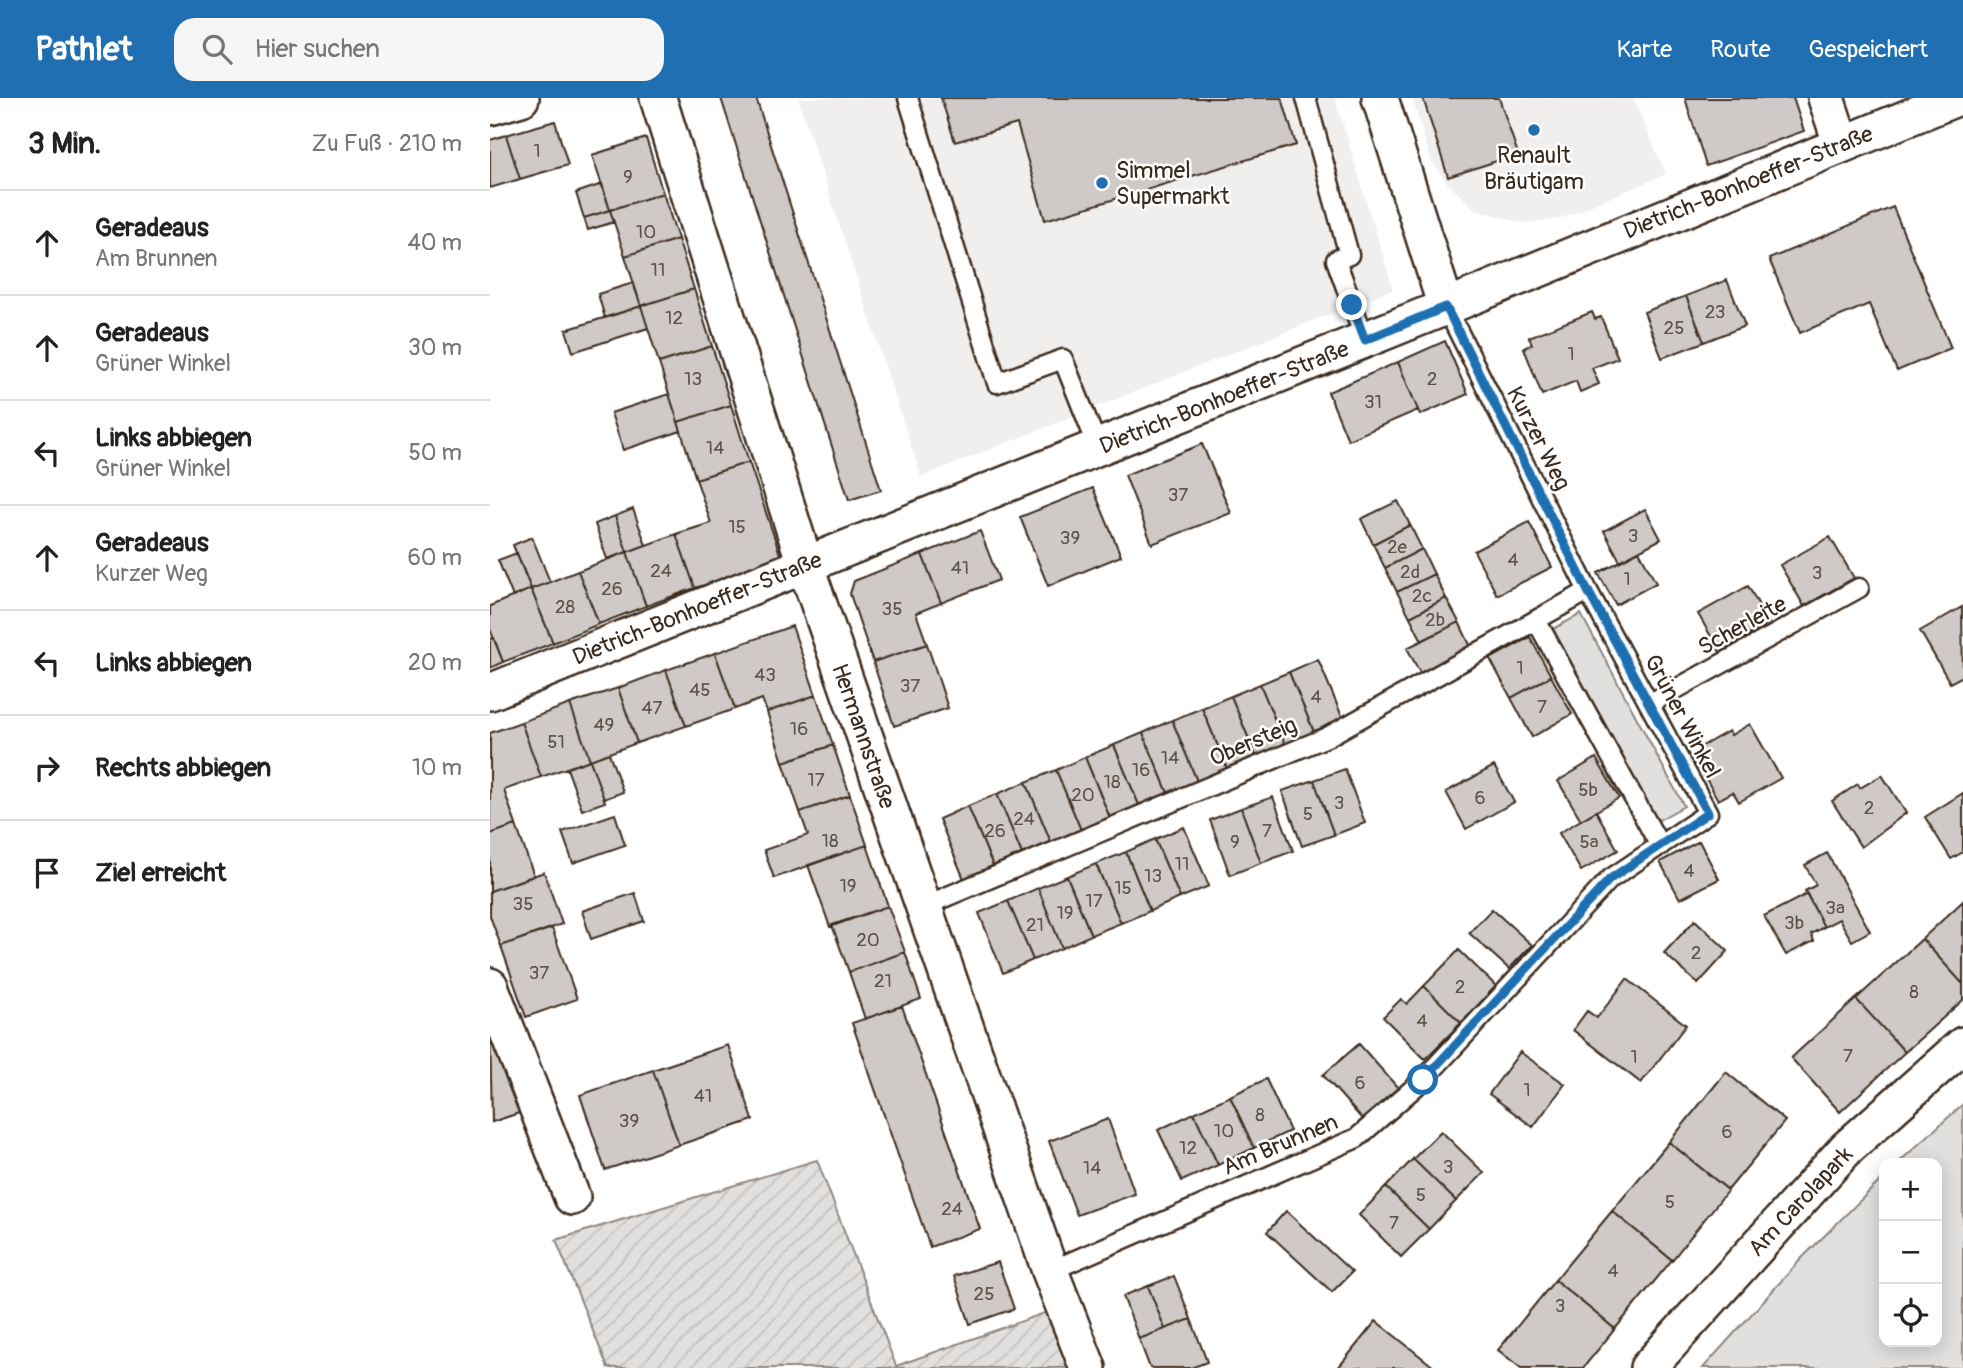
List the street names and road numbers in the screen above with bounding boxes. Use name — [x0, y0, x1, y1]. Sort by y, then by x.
street label: Dietrich-Bonhoeffer-Straße — [1619, 119, 1878, 246]
street label: Dietrich-Bonhoeffer-Straße — [1095, 334, 1354, 461]
street label: Kurzer Weg — [1500, 381, 1577, 495]
street label: Dietrich-Bonhoeffer-Straße — [568, 545, 827, 672]
street label: Scherleite — [1693, 589, 1792, 662]
street label: Grüner Winkel — [1638, 649, 1727, 783]
street label: Hermannstraße — [825, 660, 902, 813]
street label: Obersteig — [1205, 710, 1301, 773]
street label: Am Brunnen — [1218, 1107, 1342, 1182]
street label: Am Carolapark — [1742, 1140, 1859, 1263]

